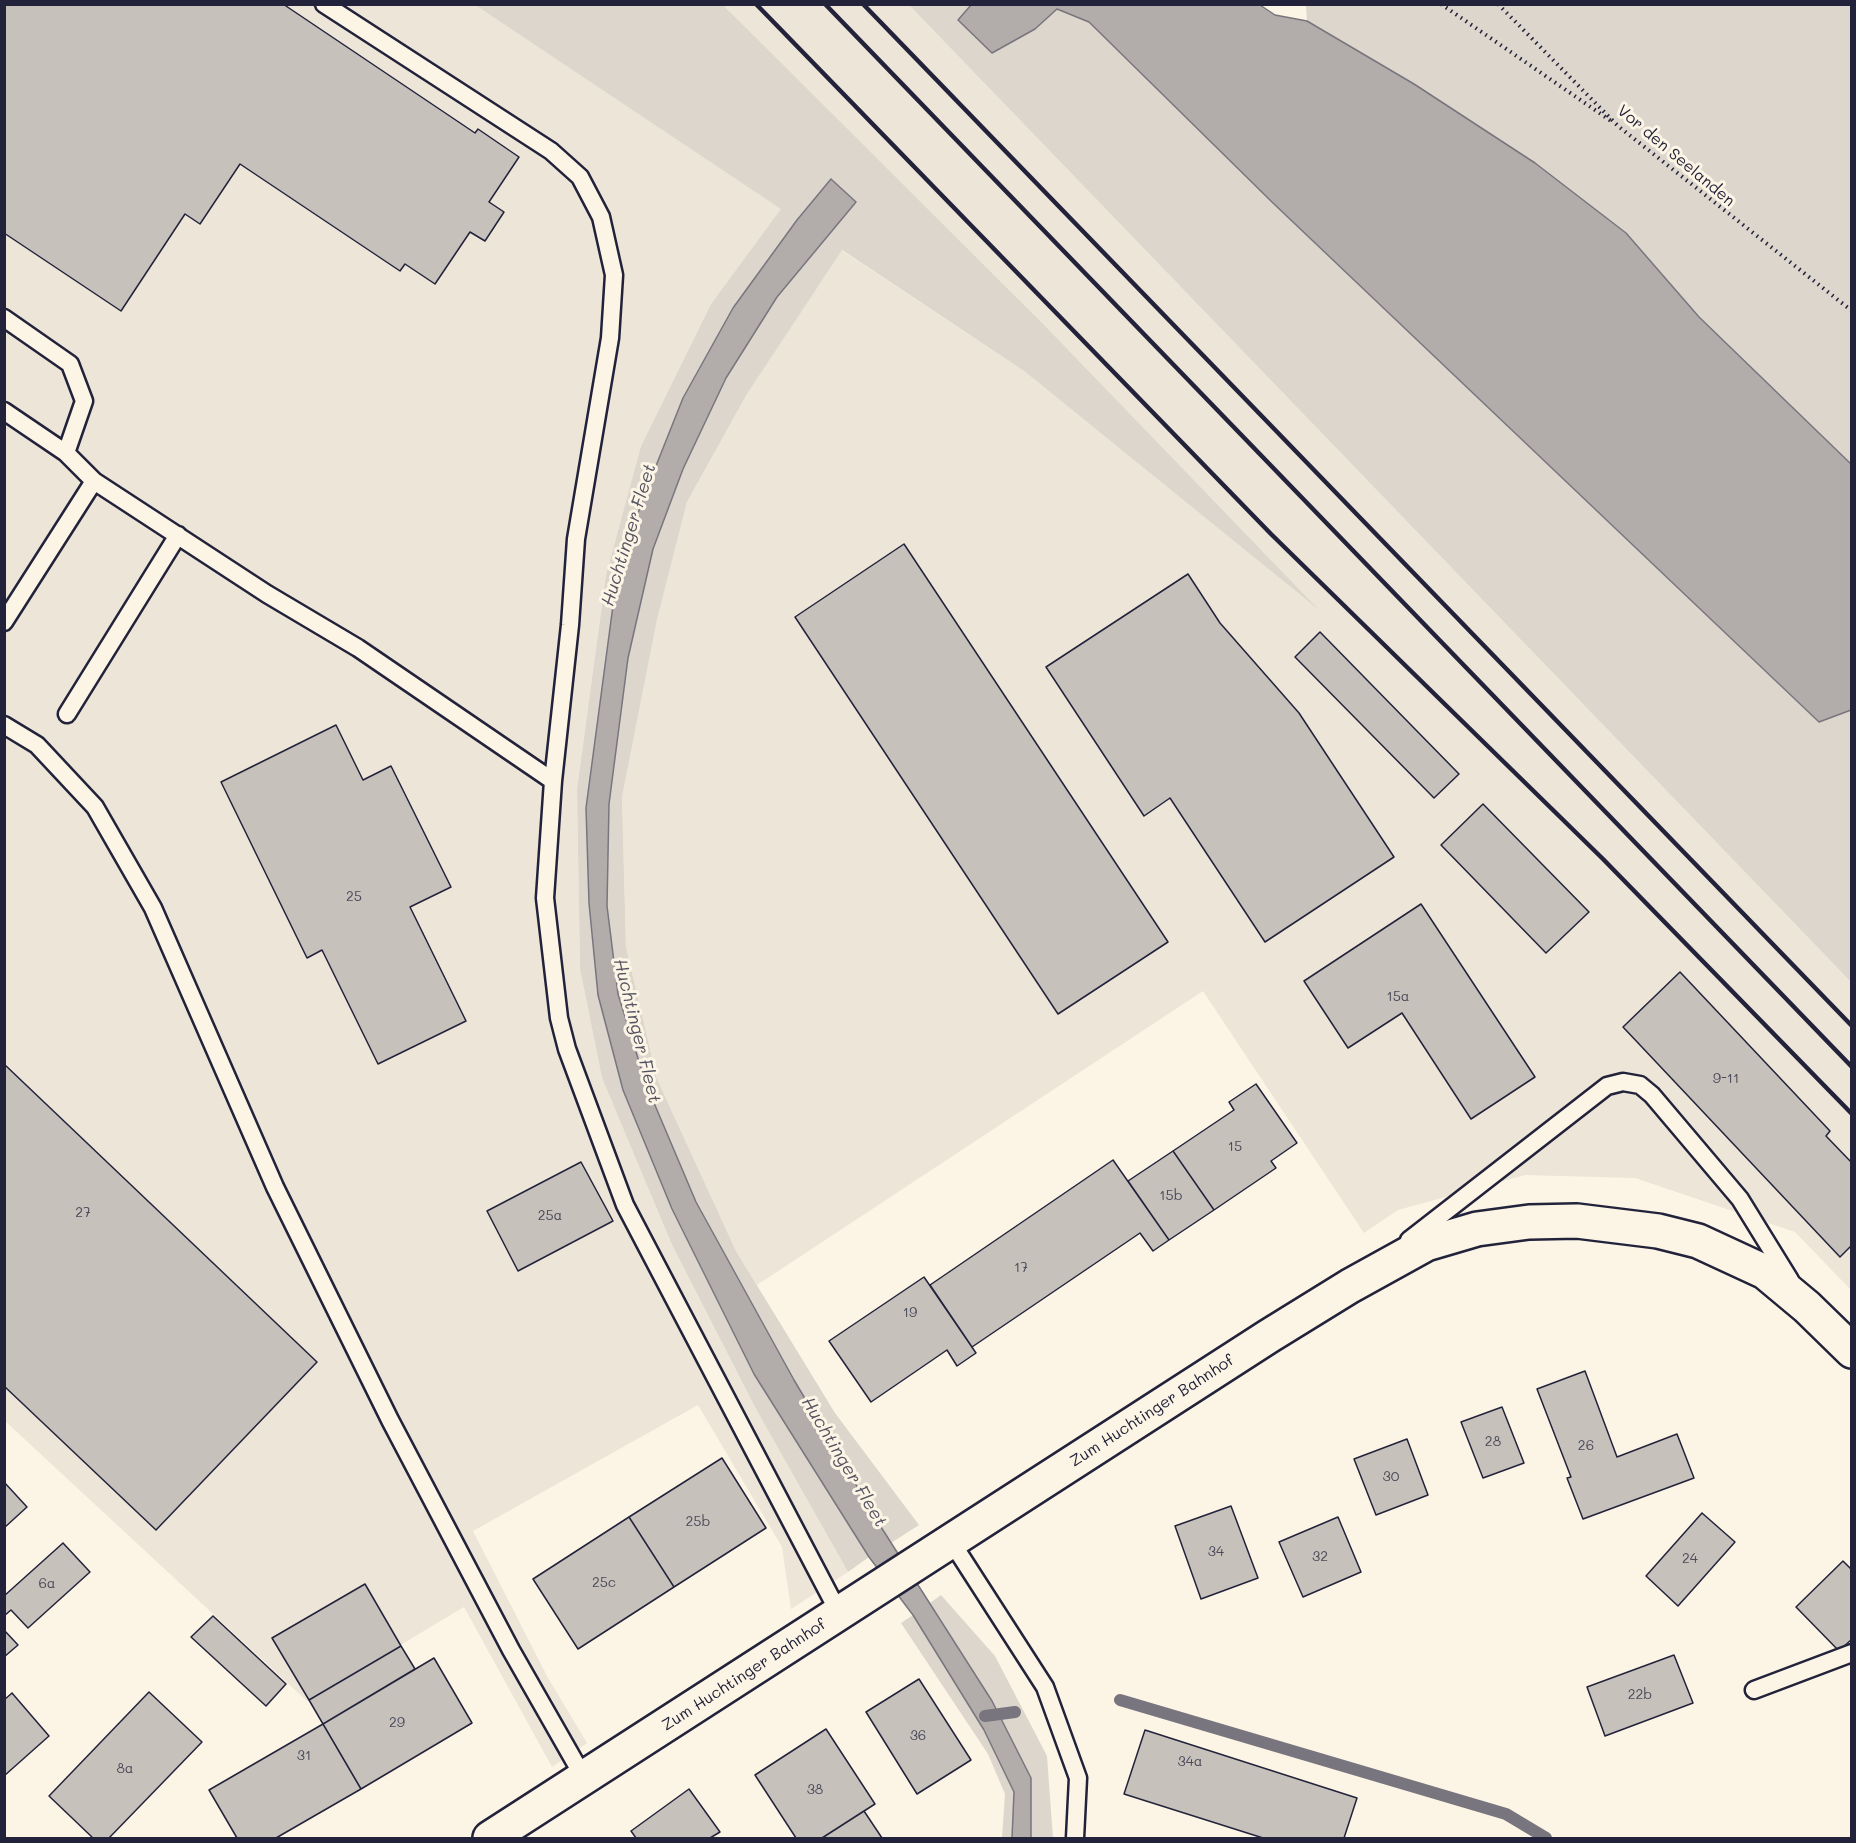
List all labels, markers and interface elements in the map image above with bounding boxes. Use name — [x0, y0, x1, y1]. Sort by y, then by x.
street label: Vor den Seelanden — [1613, 101, 1739, 211]
water label: Huchtinger Fleet — [597, 461, 661, 609]
house number: 25 — [346, 889, 362, 905]
water label: Huchtinger Fleet — [609, 957, 665, 1105]
house number: 15a — [1386, 989, 1410, 1005]
house number: 9-11 — [1713, 1071, 1739, 1087]
house number: 15 — [1228, 1139, 1242, 1155]
house number: 15b — [1159, 1188, 1183, 1204]
house number: 27 — [75, 1205, 91, 1221]
house number: 25a — [538, 1208, 562, 1224]
house number: 17 — [1014, 1260, 1028, 1276]
house number: 19 — [903, 1305, 917, 1321]
street label: Zum Huchtinger Bahnhof — [1066, 1351, 1238, 1471]
water label: Huchtinger Fleet — [797, 1393, 891, 1531]
house number: 28 — [1485, 1434, 1501, 1450]
house number: 26 — [1578, 1438, 1594, 1454]
house number: 30 — [1383, 1469, 1399, 1485]
house number: 25b — [686, 1514, 710, 1530]
house number: 34 — [1208, 1544, 1224, 1560]
house number: 32 — [1312, 1549, 1328, 1565]
house number: 24 — [1682, 1551, 1698, 1567]
house number: 25c — [592, 1575, 616, 1591]
house number: 6a — [38, 1576, 56, 1592]
street label: Zum Huchtinger Bahnhof — [658, 1615, 830, 1735]
house number: 22b — [1628, 1687, 1652, 1703]
house number: 29 — [389, 1715, 405, 1731]
house number: 36 — [910, 1728, 926, 1744]
house number: 31 — [297, 1748, 311, 1764]
house number: 34a — [1177, 1754, 1203, 1770]
house number: 8a — [116, 1761, 134, 1777]
house number: 38 — [807, 1782, 823, 1798]

